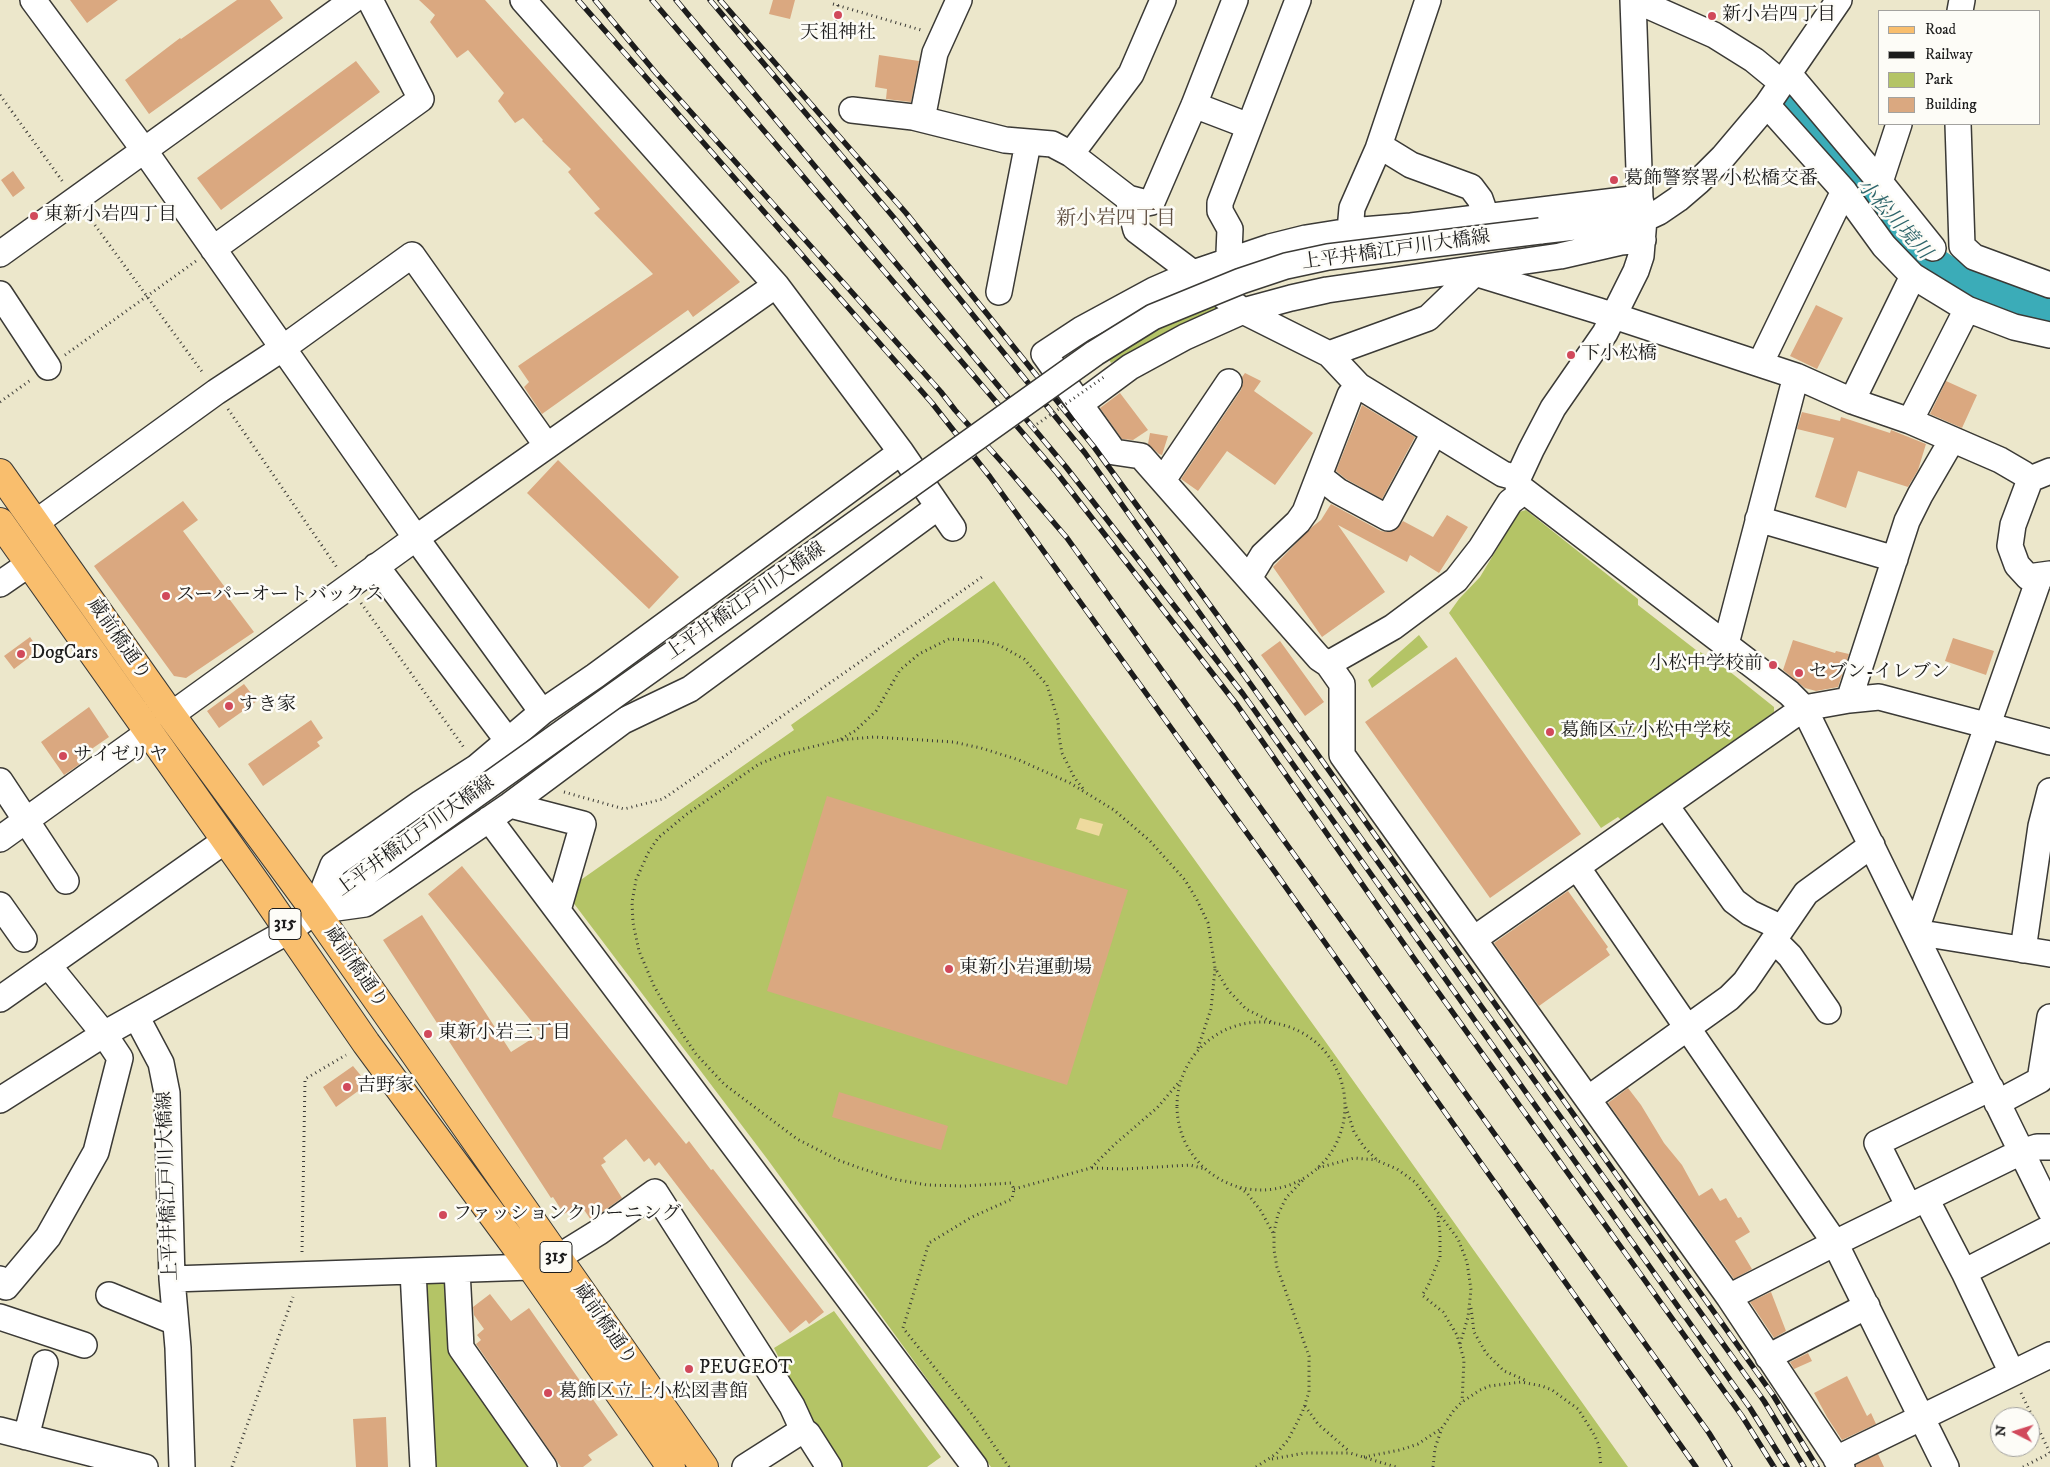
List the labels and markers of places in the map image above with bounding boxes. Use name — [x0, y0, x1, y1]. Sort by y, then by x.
place label: 新小岩四丁目 — [1722, 5, 1836, 27]
marker: 天祖神社 — [832, 9, 844, 21]
marker: 新小岩四丁目 — [1706, 10, 1718, 22]
place label: 天祖神社 — [800, 23, 876, 45]
place label: 葛飾警察署 小松橋交番 — [1624, 169, 1818, 191]
marker: 葛飾警察署 小松橋交番 — [1608, 174, 1620, 186]
place label: 東新小岩四丁目 — [44, 205, 177, 227]
marker: 東新小岩四丁目 — [28, 210, 40, 222]
place label: 下小松橋 — [1581, 344, 1657, 366]
marker: 下小松橋 — [1565, 349, 1577, 361]
place label: スーパーオートバックス — [176, 585, 384, 607]
marker: スーパーオートバックス — [160, 590, 172, 602]
place label: DogCars — [31, 643, 98, 665]
marker: DogCars — [15, 648, 27, 660]
place label: 小松中学校前 — [1649, 654, 1763, 676]
marker: 小松中学校前 — [1767, 659, 1779, 671]
place label: セブン-イレブン — [1809, 662, 1950, 684]
marker: セブン-イレブン — [1793, 667, 1805, 679]
place label: すき家 — [239, 695, 296, 717]
marker: すき家 — [223, 700, 235, 712]
place label: 葛飾区立小松中学校 — [1560, 721, 1731, 743]
marker: 葛飾区立小松中学校 — [1544, 726, 1556, 738]
place label: サイゼリヤ — [73, 745, 168, 767]
marker: サイゼリヤ — [57, 750, 69, 762]
place label: 東新小岩運動場 — [959, 958, 1092, 980]
marker: 東新小岩運動場 — [943, 963, 955, 975]
place label: 東新小岩三丁目 — [438, 1023, 571, 1045]
marker: 東新小岩三丁目 — [422, 1028, 434, 1040]
place label: 吉野家 — [357, 1076, 414, 1098]
marker: 吉野家 — [341, 1081, 353, 1093]
place label: ファッションクリーニング — [453, 1204, 681, 1226]
marker: ファッションクリーニング — [437, 1209, 449, 1221]
place label: PEUGEOT — [699, 1358, 792, 1380]
marker: PEUGEOT — [683, 1363, 695, 1375]
place label: 葛飾区立上小松図書館 — [558, 1382, 748, 1404]
marker: 葛飾区立上小松図書館 — [542, 1387, 554, 1399]

